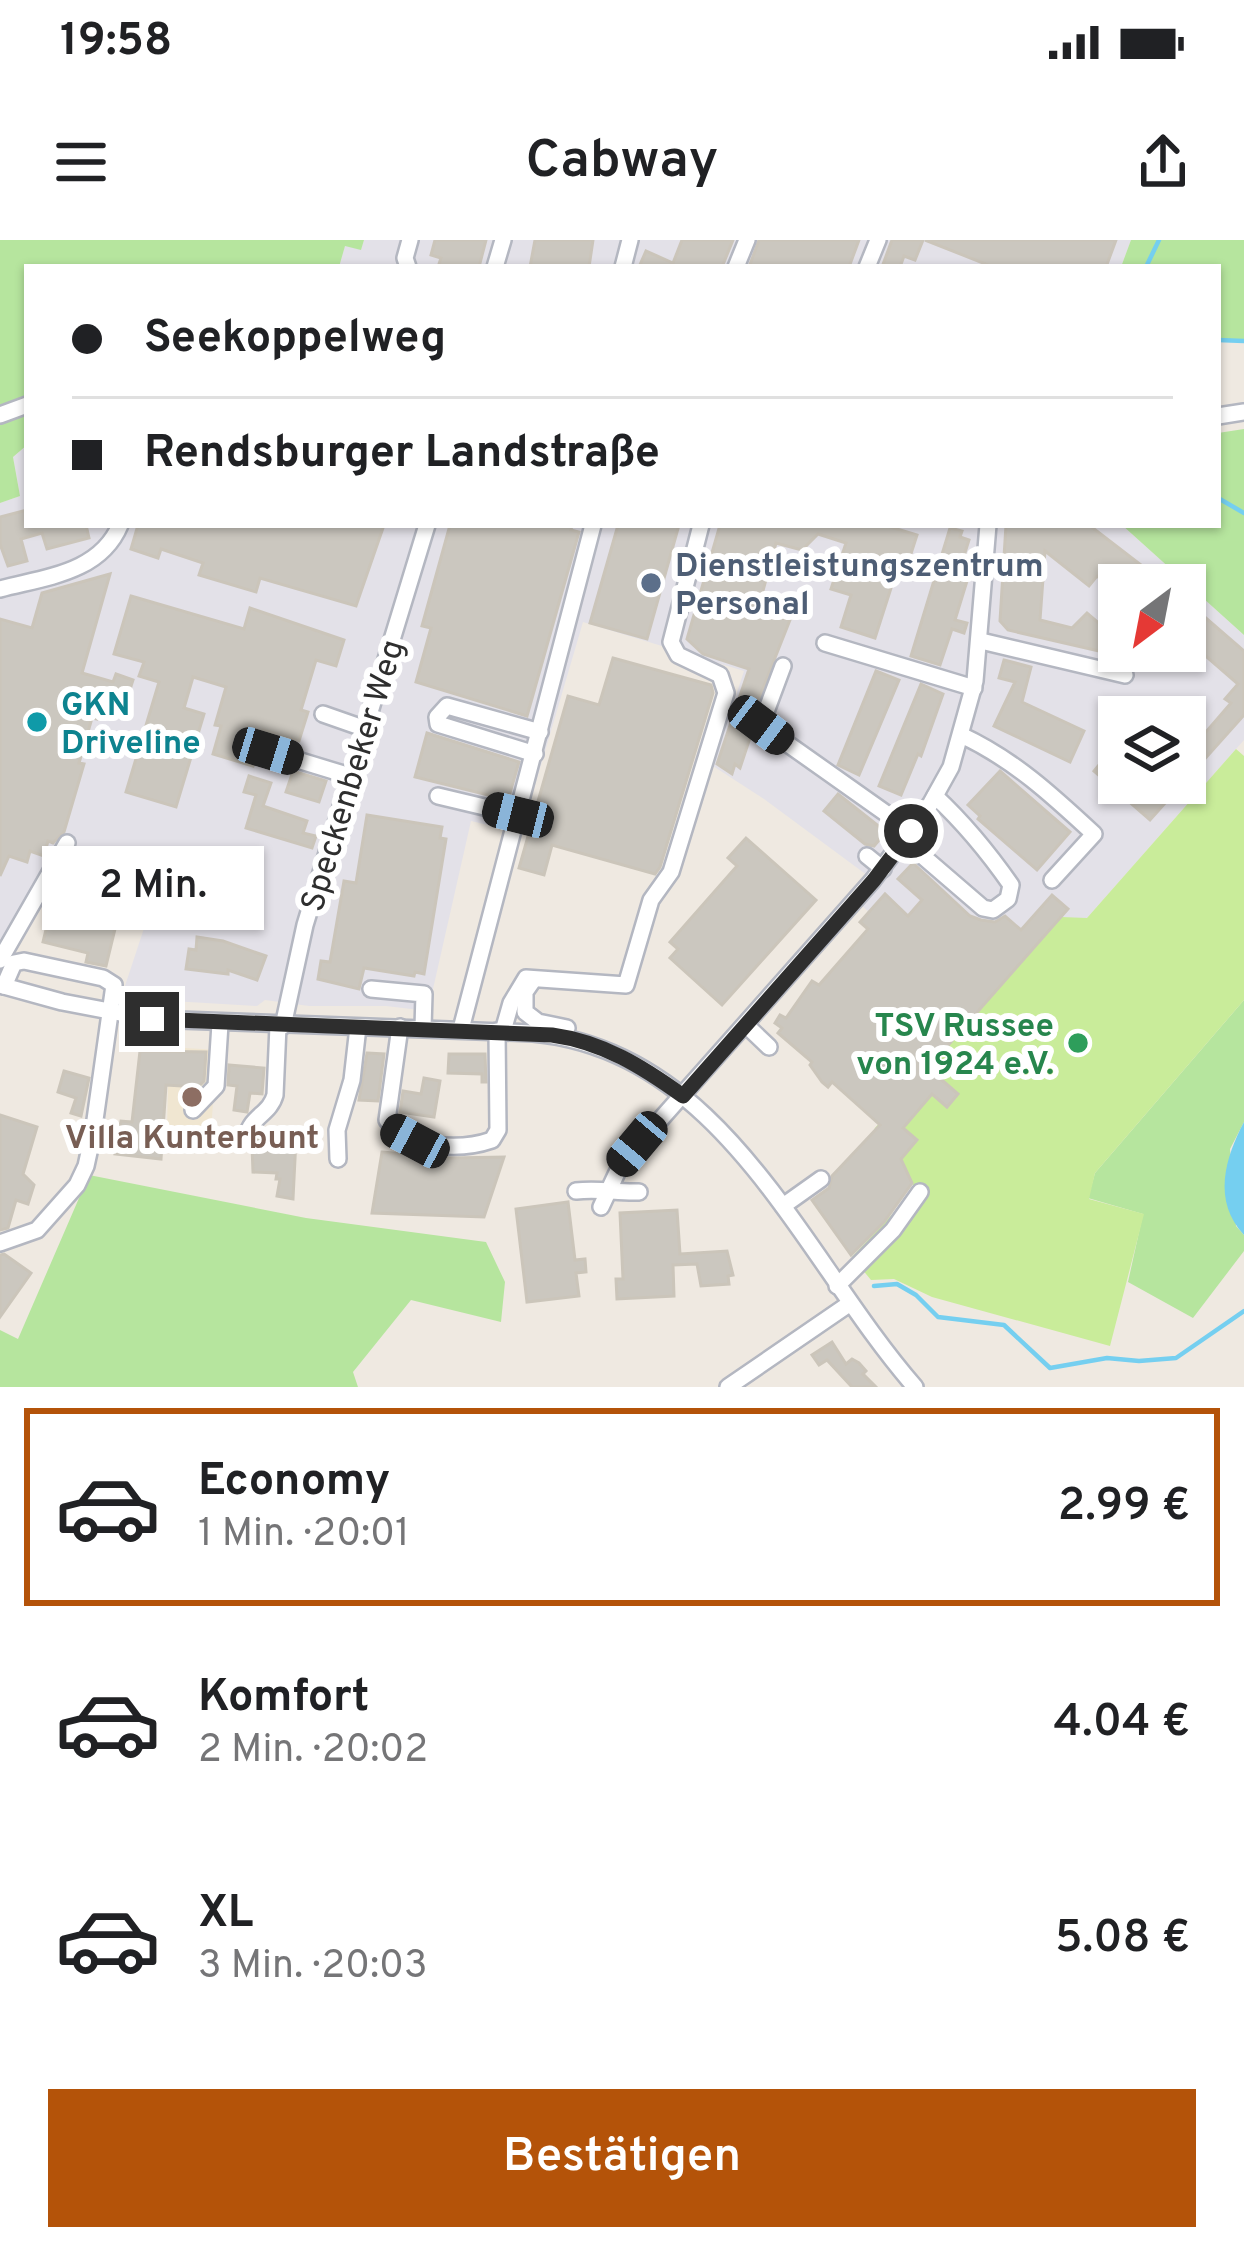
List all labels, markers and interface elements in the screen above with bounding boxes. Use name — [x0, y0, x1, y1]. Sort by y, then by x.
text: 19:58 — [60, 14, 172, 71]
text: Cabway — [526, 128, 719, 197]
icon: menu — [48, 129, 114, 195]
icon: share — [1130, 129, 1196, 195]
text: Seekoppelweg — [144, 311, 446, 368]
text: Rendsburger Landstraße — [144, 426, 660, 483]
place label: Dienstleistungszentrum Personal — [675, 547, 1044, 627]
north arrow — [1098, 564, 1206, 672]
map controls — [1098, 564, 1206, 804]
marker: Dienstleistungszentrum Personal — [638, 570, 664, 596]
street label: Speckenbeker Weg — [293, 635, 416, 917]
place label: GKN Driveline — [61, 686, 201, 766]
car — [721, 689, 801, 761]
button: layers — [1098, 696, 1206, 804]
marker: GKN Driveline — [24, 709, 50, 735]
car — [228, 723, 308, 779]
car — [479, 789, 557, 841]
route start — [884, 804, 938, 858]
callout: 2 Min. — [41, 845, 263, 929]
text: 2 Min. — [99, 863, 207, 912]
route end — [125, 992, 179, 1046]
place label: TSV Russee von 1924 e.V. — [856, 1007, 1054, 1087]
marker: TSV Russee von 1924 e.V. — [1065, 1030, 1091, 1056]
marker: Villa Kunterbunt — [179, 1084, 205, 1110]
car — [600, 1105, 674, 1183]
car — [375, 1108, 455, 1174]
place label: Villa Kunterbunt — [65, 1119, 319, 1161]
icon: car — [54, 1453, 162, 1561]
text: Economy — [198, 1454, 390, 1511]
text: 2.99 € — [1058, 1479, 1190, 1536]
text: 1 Min. · 20:01 — [198, 1511, 410, 1560]
icon: car — [54, 1669, 162, 1777]
text: Komfort — [198, 1670, 370, 1727]
text: 4.04 € — [1053, 1695, 1190, 1752]
text: 2 Min. · 20:02 — [198, 1727, 428, 1776]
icon: car — [54, 1885, 162, 1993]
text: XL — [198, 1886, 253, 1943]
text: 5.08 € — [1055, 1911, 1190, 1968]
text: 3 Min. · 20:03 — [198, 1943, 427, 1992]
button: Bestätigen — [48, 2089, 1196, 2227]

